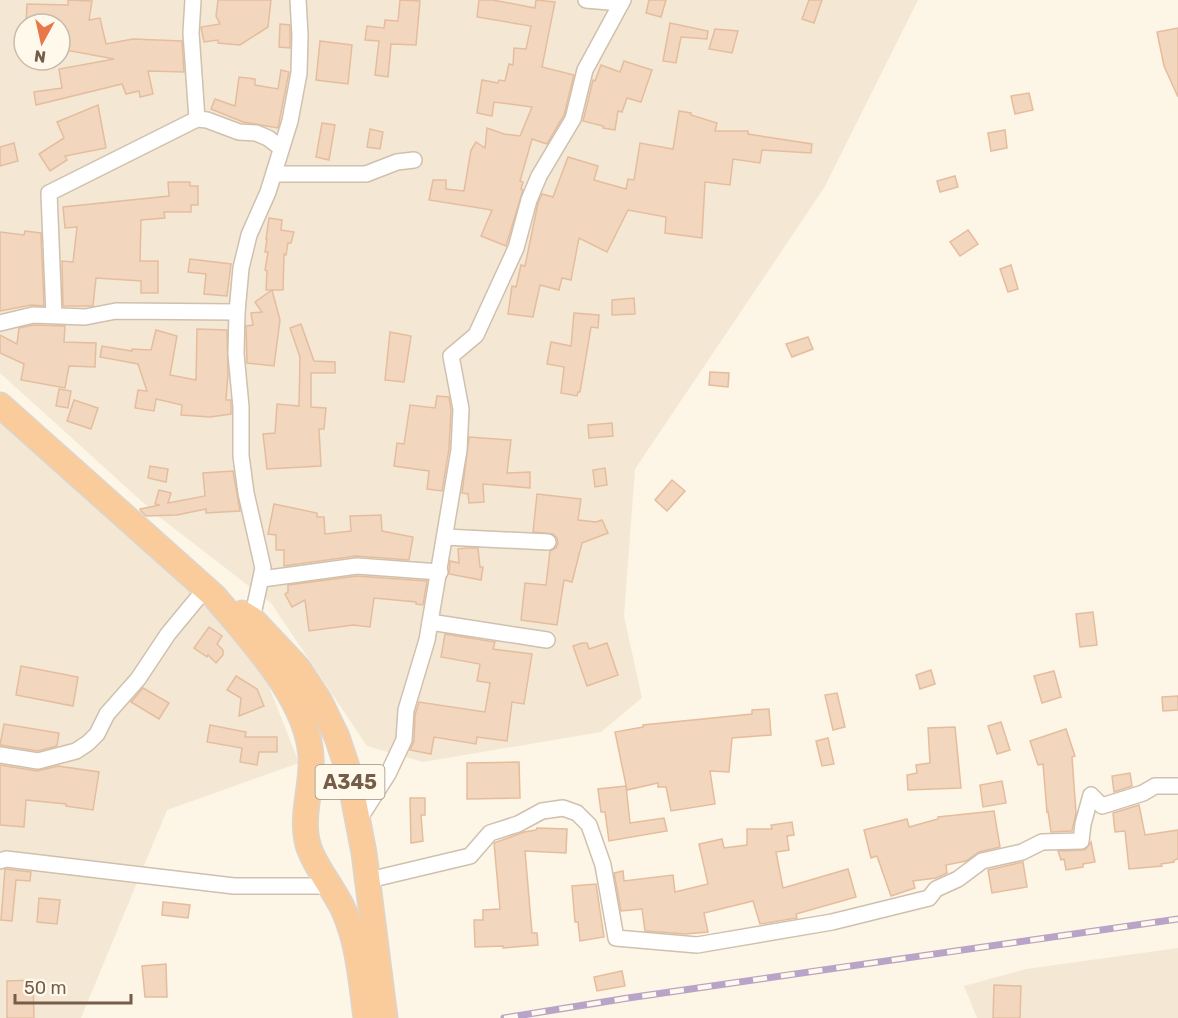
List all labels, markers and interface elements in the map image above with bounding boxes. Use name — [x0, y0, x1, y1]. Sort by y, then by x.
north arrow — [12, 12, 72, 72]
text: N — [33, 46, 47, 67]
road number: A345 — [316, 765, 385, 799]
scale bar — [15, 967, 130, 1005]
text: 50 m — [24, 977, 67, 999]

